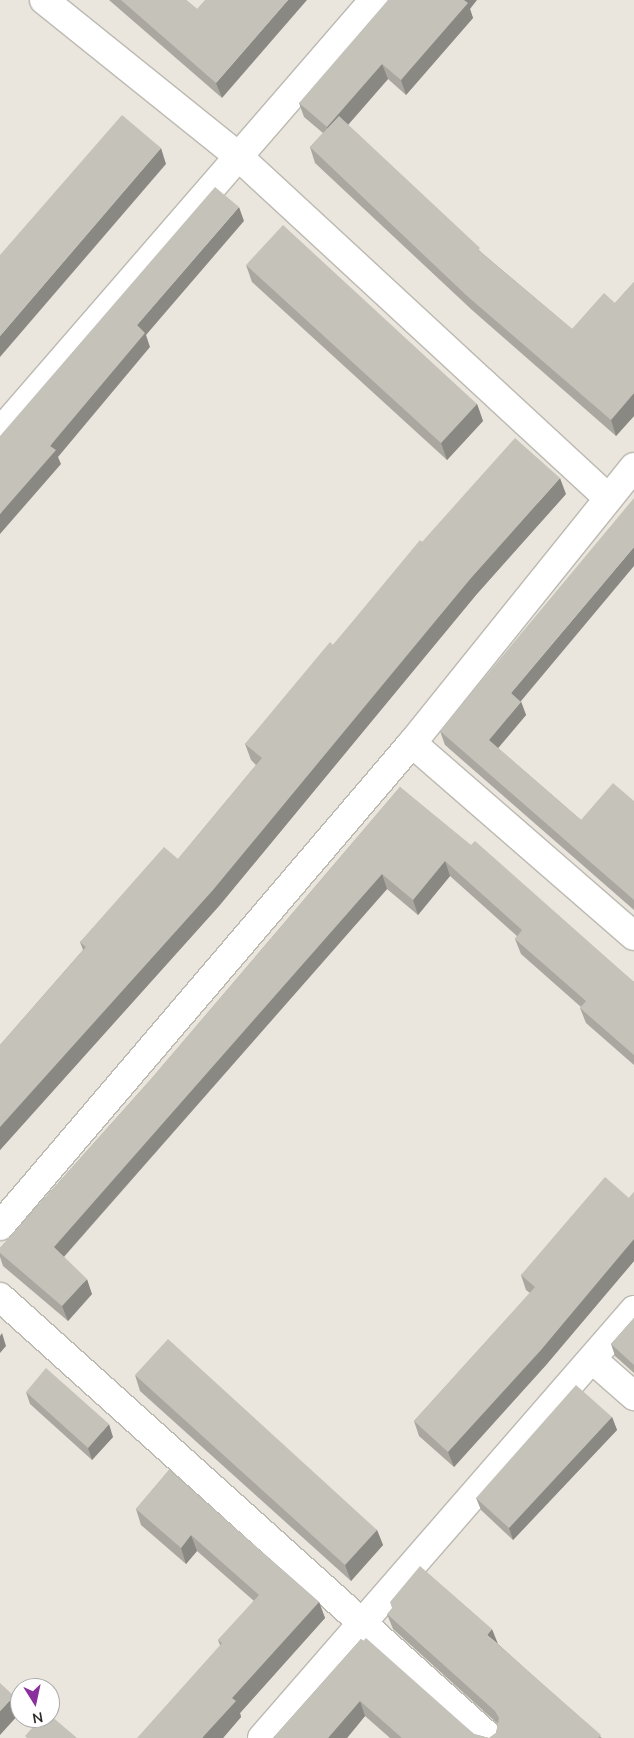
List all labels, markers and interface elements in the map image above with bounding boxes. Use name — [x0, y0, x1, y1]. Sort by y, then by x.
north arrow — [10, 1678, 60, 1728]
text: N — [31, 1707, 44, 1728]

